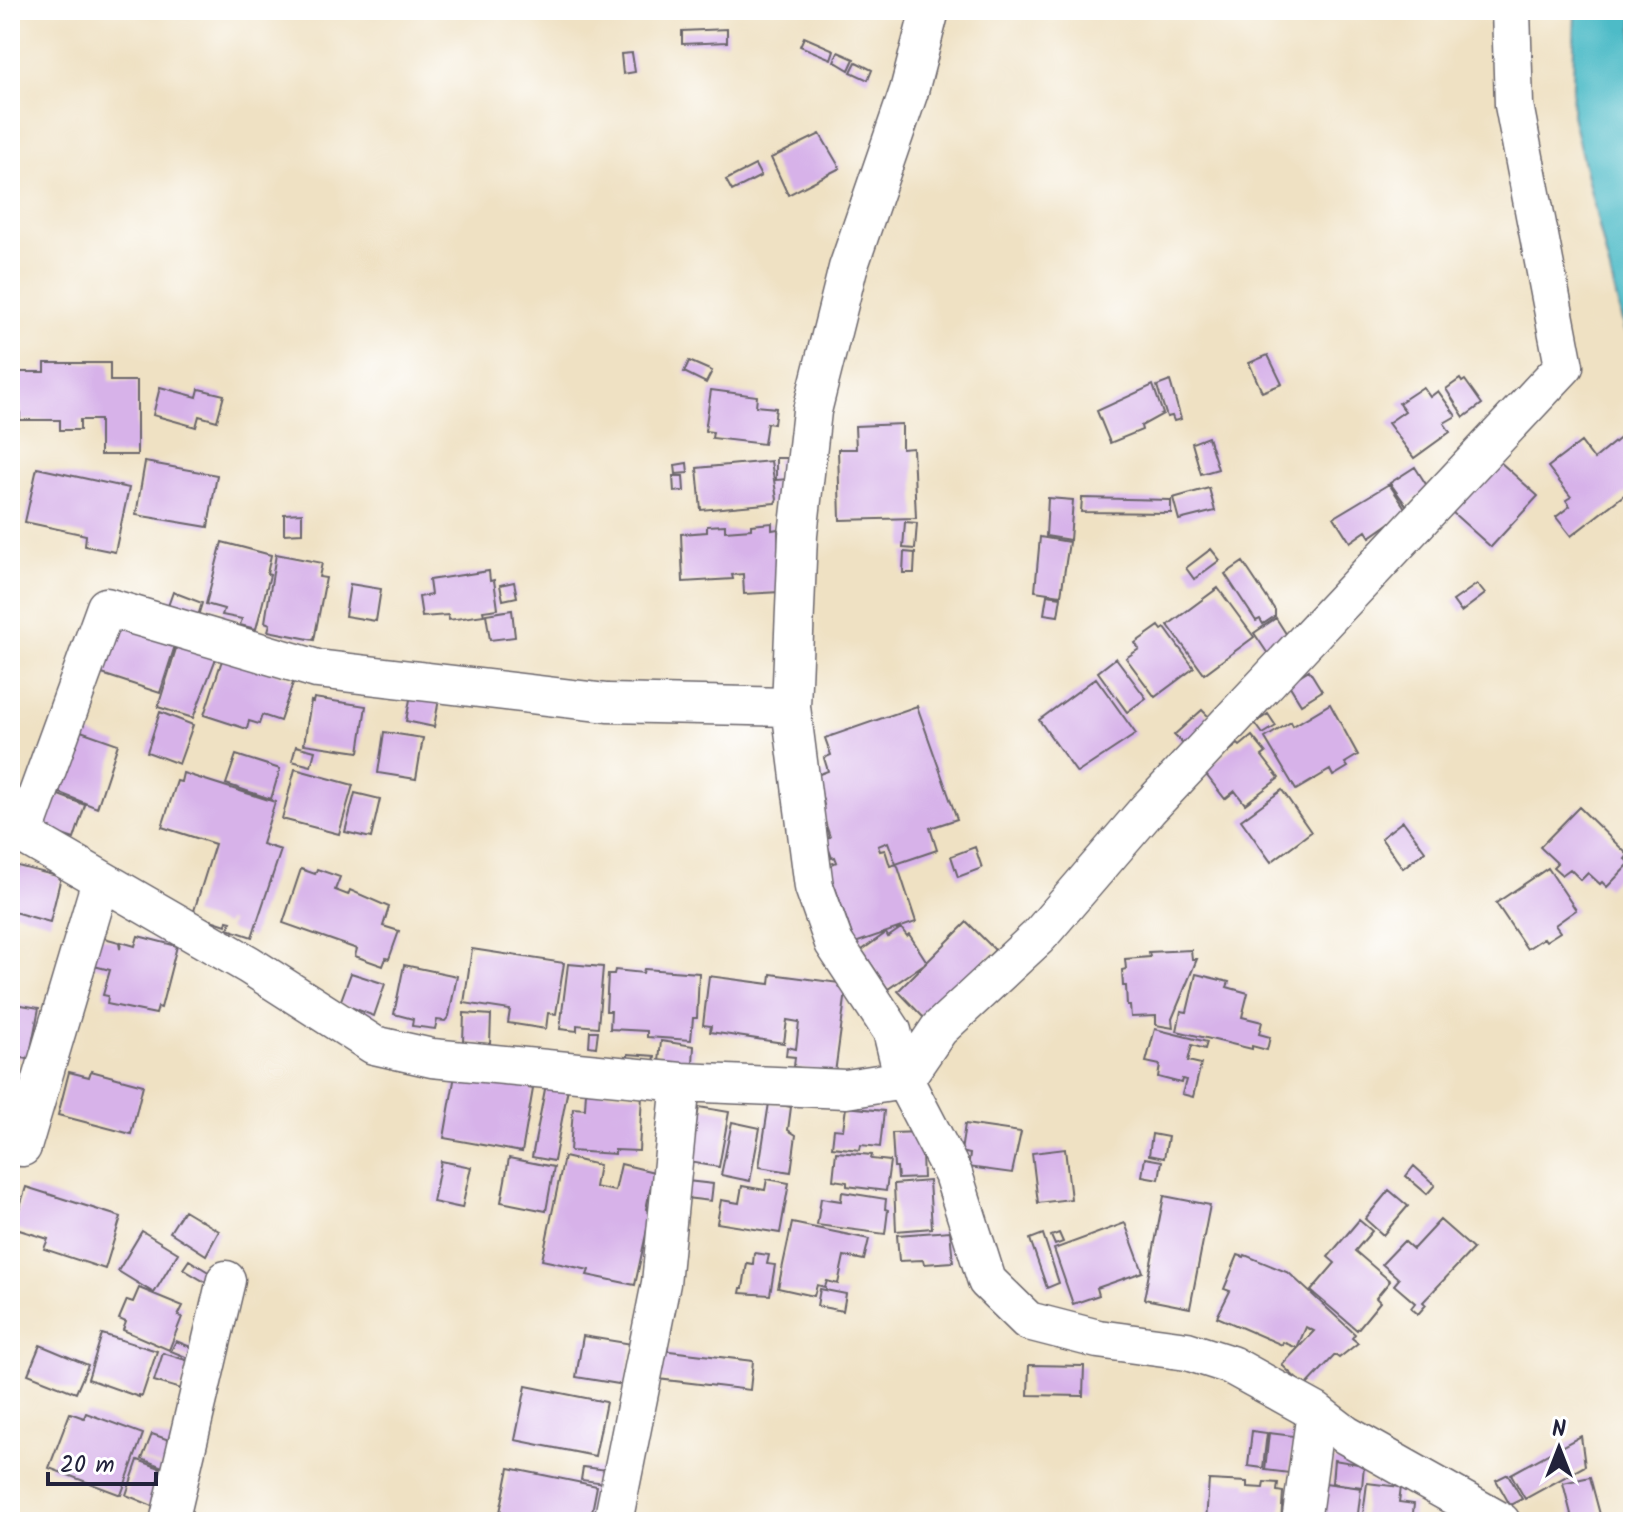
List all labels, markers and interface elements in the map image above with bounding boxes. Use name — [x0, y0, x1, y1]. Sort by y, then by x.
north arrow — [1519, 1408, 1599, 1488]
text: N — [1552, 1413, 1566, 1448]
scale bar — [48, 1436, 156, 1486]
text: 20 m — [60, 1446, 115, 1485]

